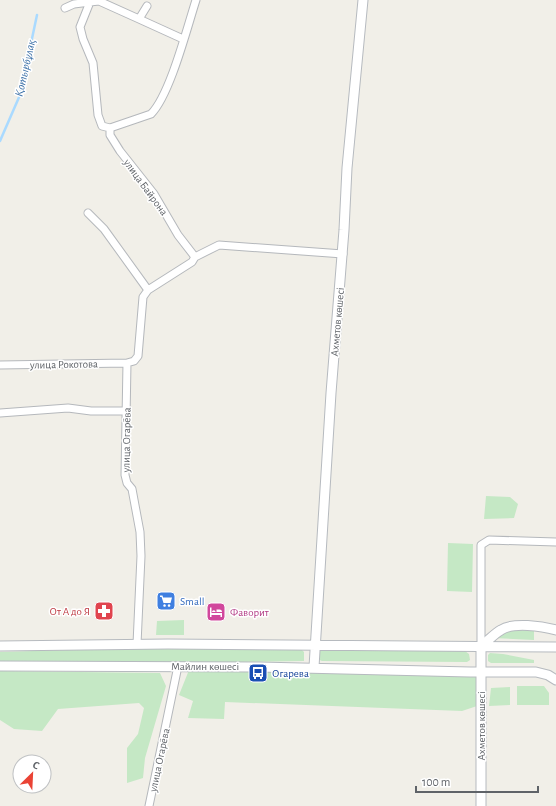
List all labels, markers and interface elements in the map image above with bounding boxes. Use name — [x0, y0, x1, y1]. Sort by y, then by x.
water label: Қотырбұлақ — [13, 38, 38, 98]
street label: улица Байрона — [121, 156, 170, 218]
street label: Ахметов көшесі — [329, 287, 346, 357]
street label: улица Рокотова — [29, 358, 98, 371]
street label: улица Огарёва — [120, 407, 133, 474]
supermarket icon: Small — [155, 590, 177, 612]
place label: Small — [180, 596, 204, 607]
pharmacy icon: От А до Я — [93, 600, 115, 622]
hotel icon: Фаворит — [205, 601, 227, 623]
place label: От А до Я — [50, 606, 90, 617]
place label: Фаворит — [230, 607, 269, 618]
street label: Майлин көшесі — [171, 661, 239, 672]
bus stop icon: Огарева — [247, 662, 269, 684]
place label: Огарева — [272, 668, 309, 679]
street label: Ахметов көшесі — [476, 691, 487, 761]
street label: улица Огарёва — [147, 727, 172, 794]
north arrow — [12, 754, 52, 794]
text: С — [31, 759, 41, 772]
scale bar — [416, 768, 538, 794]
text: 100 m — [422, 776, 450, 788]

